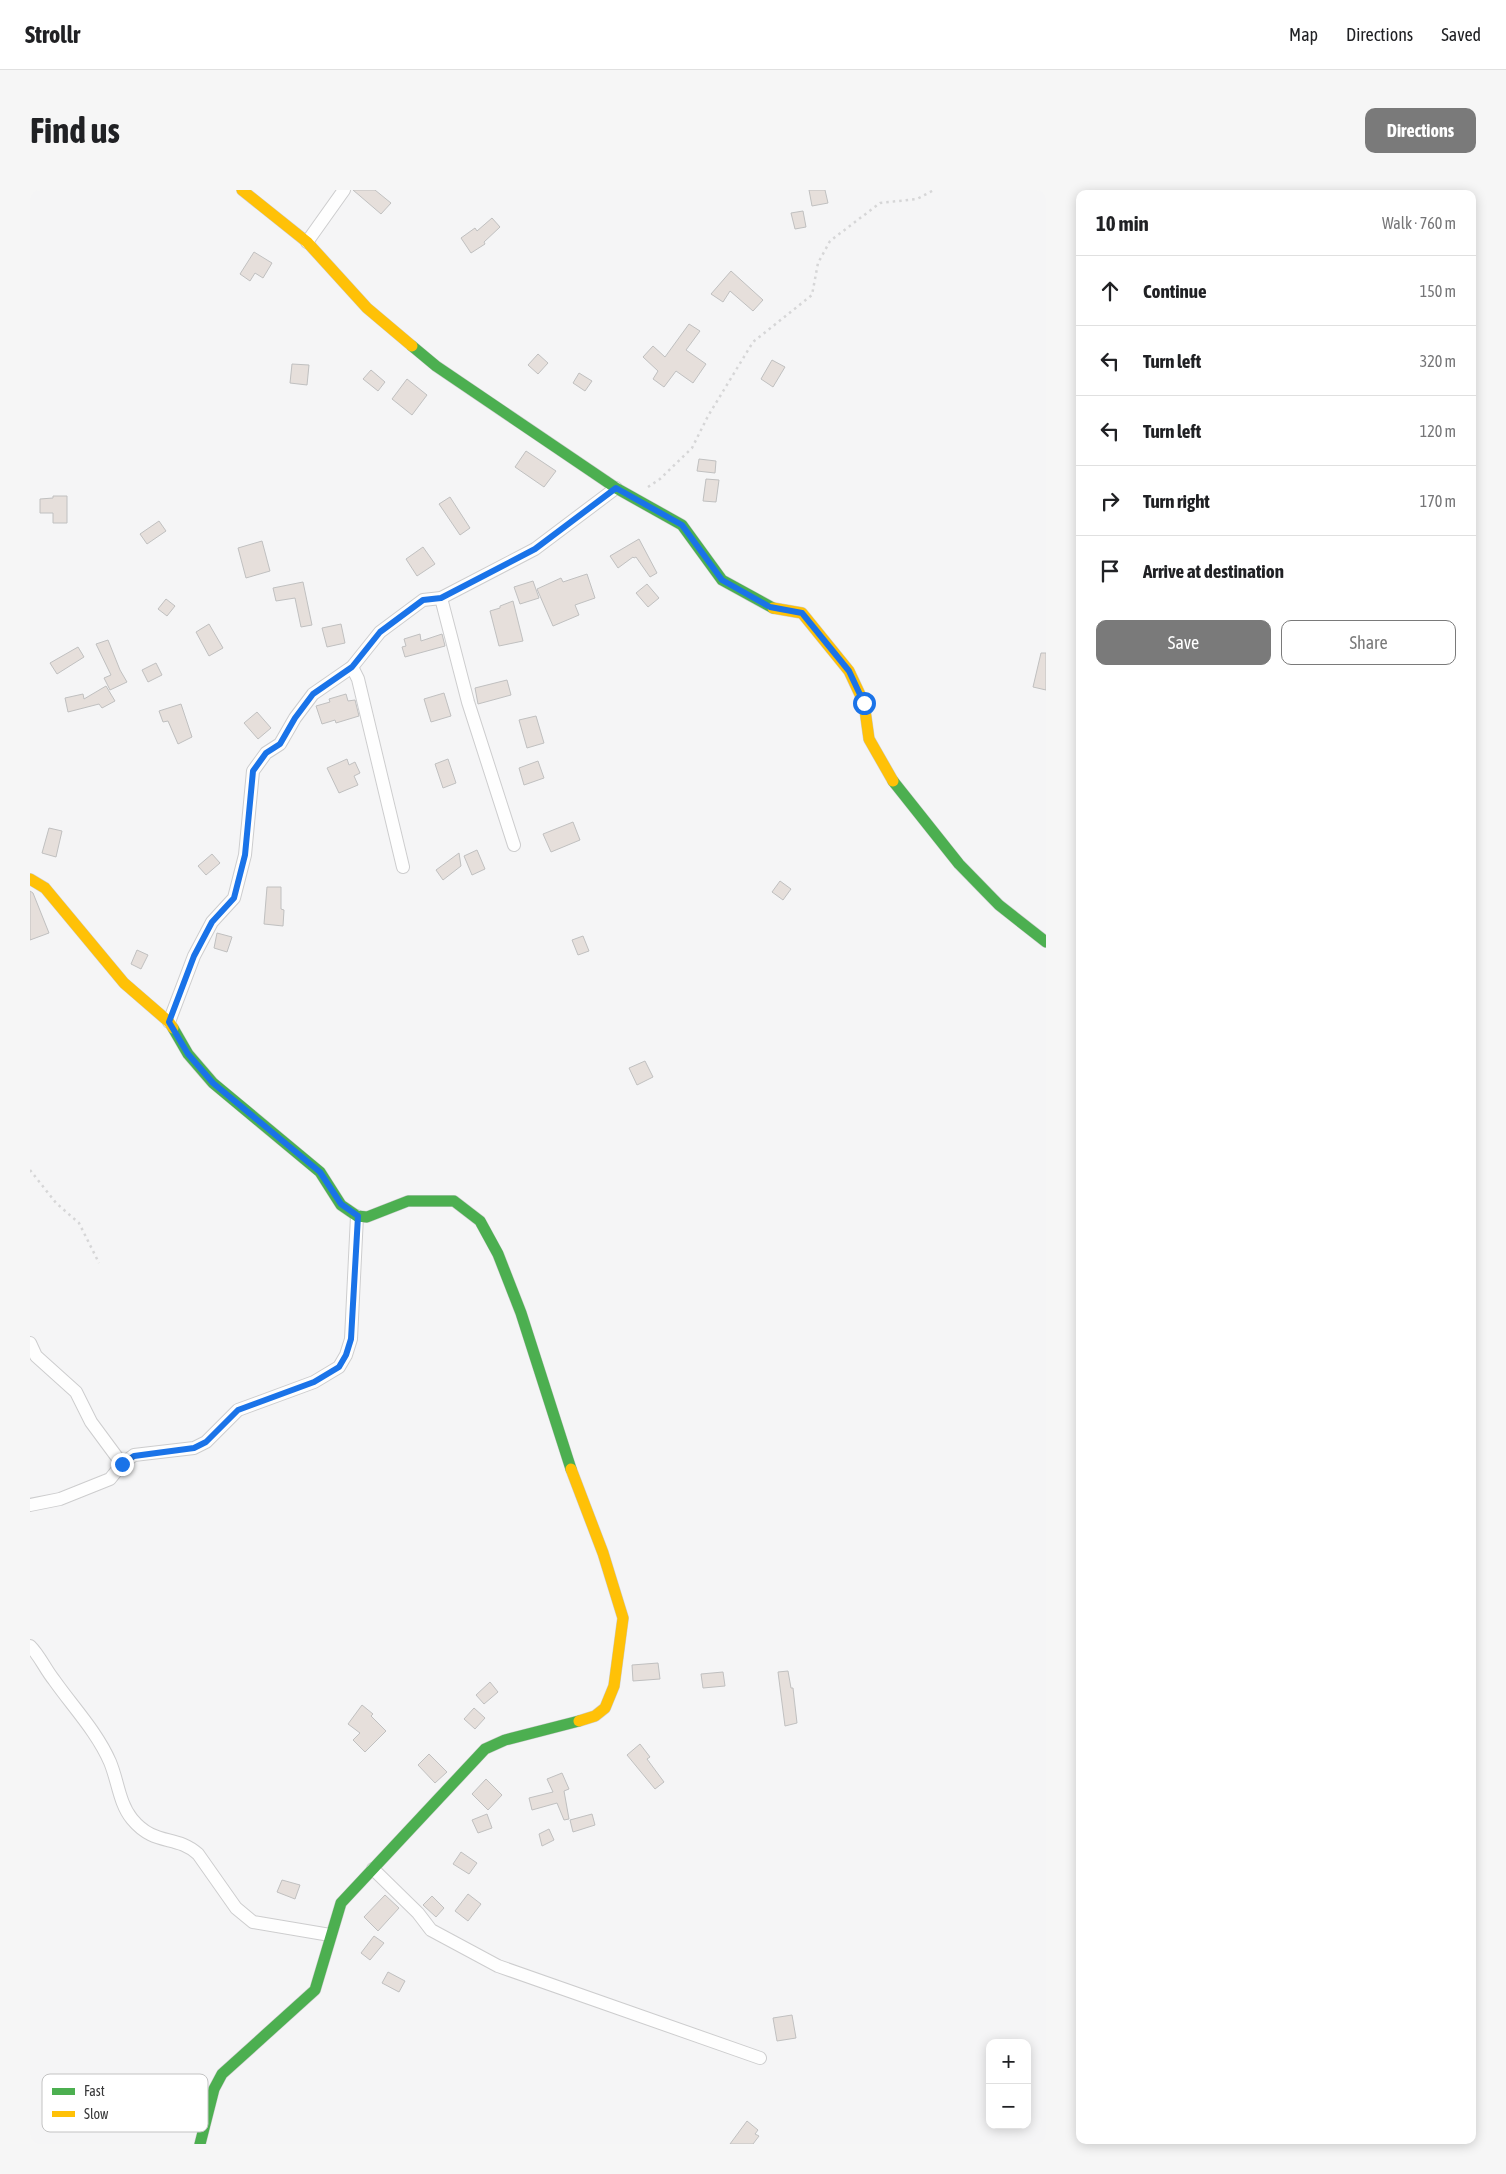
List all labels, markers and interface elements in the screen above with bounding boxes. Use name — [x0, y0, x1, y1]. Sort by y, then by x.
text: Strollr — [25, 21, 80, 48]
text: Map — [1289, 24, 1318, 45]
text: Directions — [1346, 24, 1413, 45]
text: Saved — [1441, 24, 1481, 45]
button: Directions — [1365, 108, 1476, 153]
text: Find us — [30, 110, 120, 150]
text: 10 min — [1096, 211, 1149, 235]
text: Walk · 760 m — [1382, 214, 1456, 232]
icon: ahead — [1096, 277, 1124, 305]
text: Continue — [1143, 280, 1207, 302]
text: 150 m — [1420, 282, 1456, 300]
icon: left — [1096, 347, 1124, 375]
text: Turn left — [1143, 350, 1201, 372]
text: 320 m — [1420, 352, 1456, 370]
icon: left — [1096, 417, 1124, 445]
text: Turn left — [1143, 420, 1201, 442]
text: 120 m — [1420, 422, 1456, 440]
icon: right — [1096, 487, 1124, 515]
text: Turn right — [1143, 490, 1210, 512]
text: 170 m — [1420, 492, 1456, 510]
icon: arrive — [1096, 557, 1124, 585]
text: Arrive at destination — [1143, 560, 1284, 582]
button: Save — [1096, 620, 1271, 665]
button: Share — [1281, 620, 1456, 665]
route start — [853, 692, 876, 715]
route end — [111, 1453, 134, 1476]
map controls — [986, 2039, 1031, 2129]
button: + — [986, 2039, 1031, 2084]
legend — [42, 2074, 208, 2132]
text: Fast — [84, 2083, 105, 2099]
button: − — [986, 2084, 1031, 2129]
text: Slow — [84, 2106, 109, 2122]

